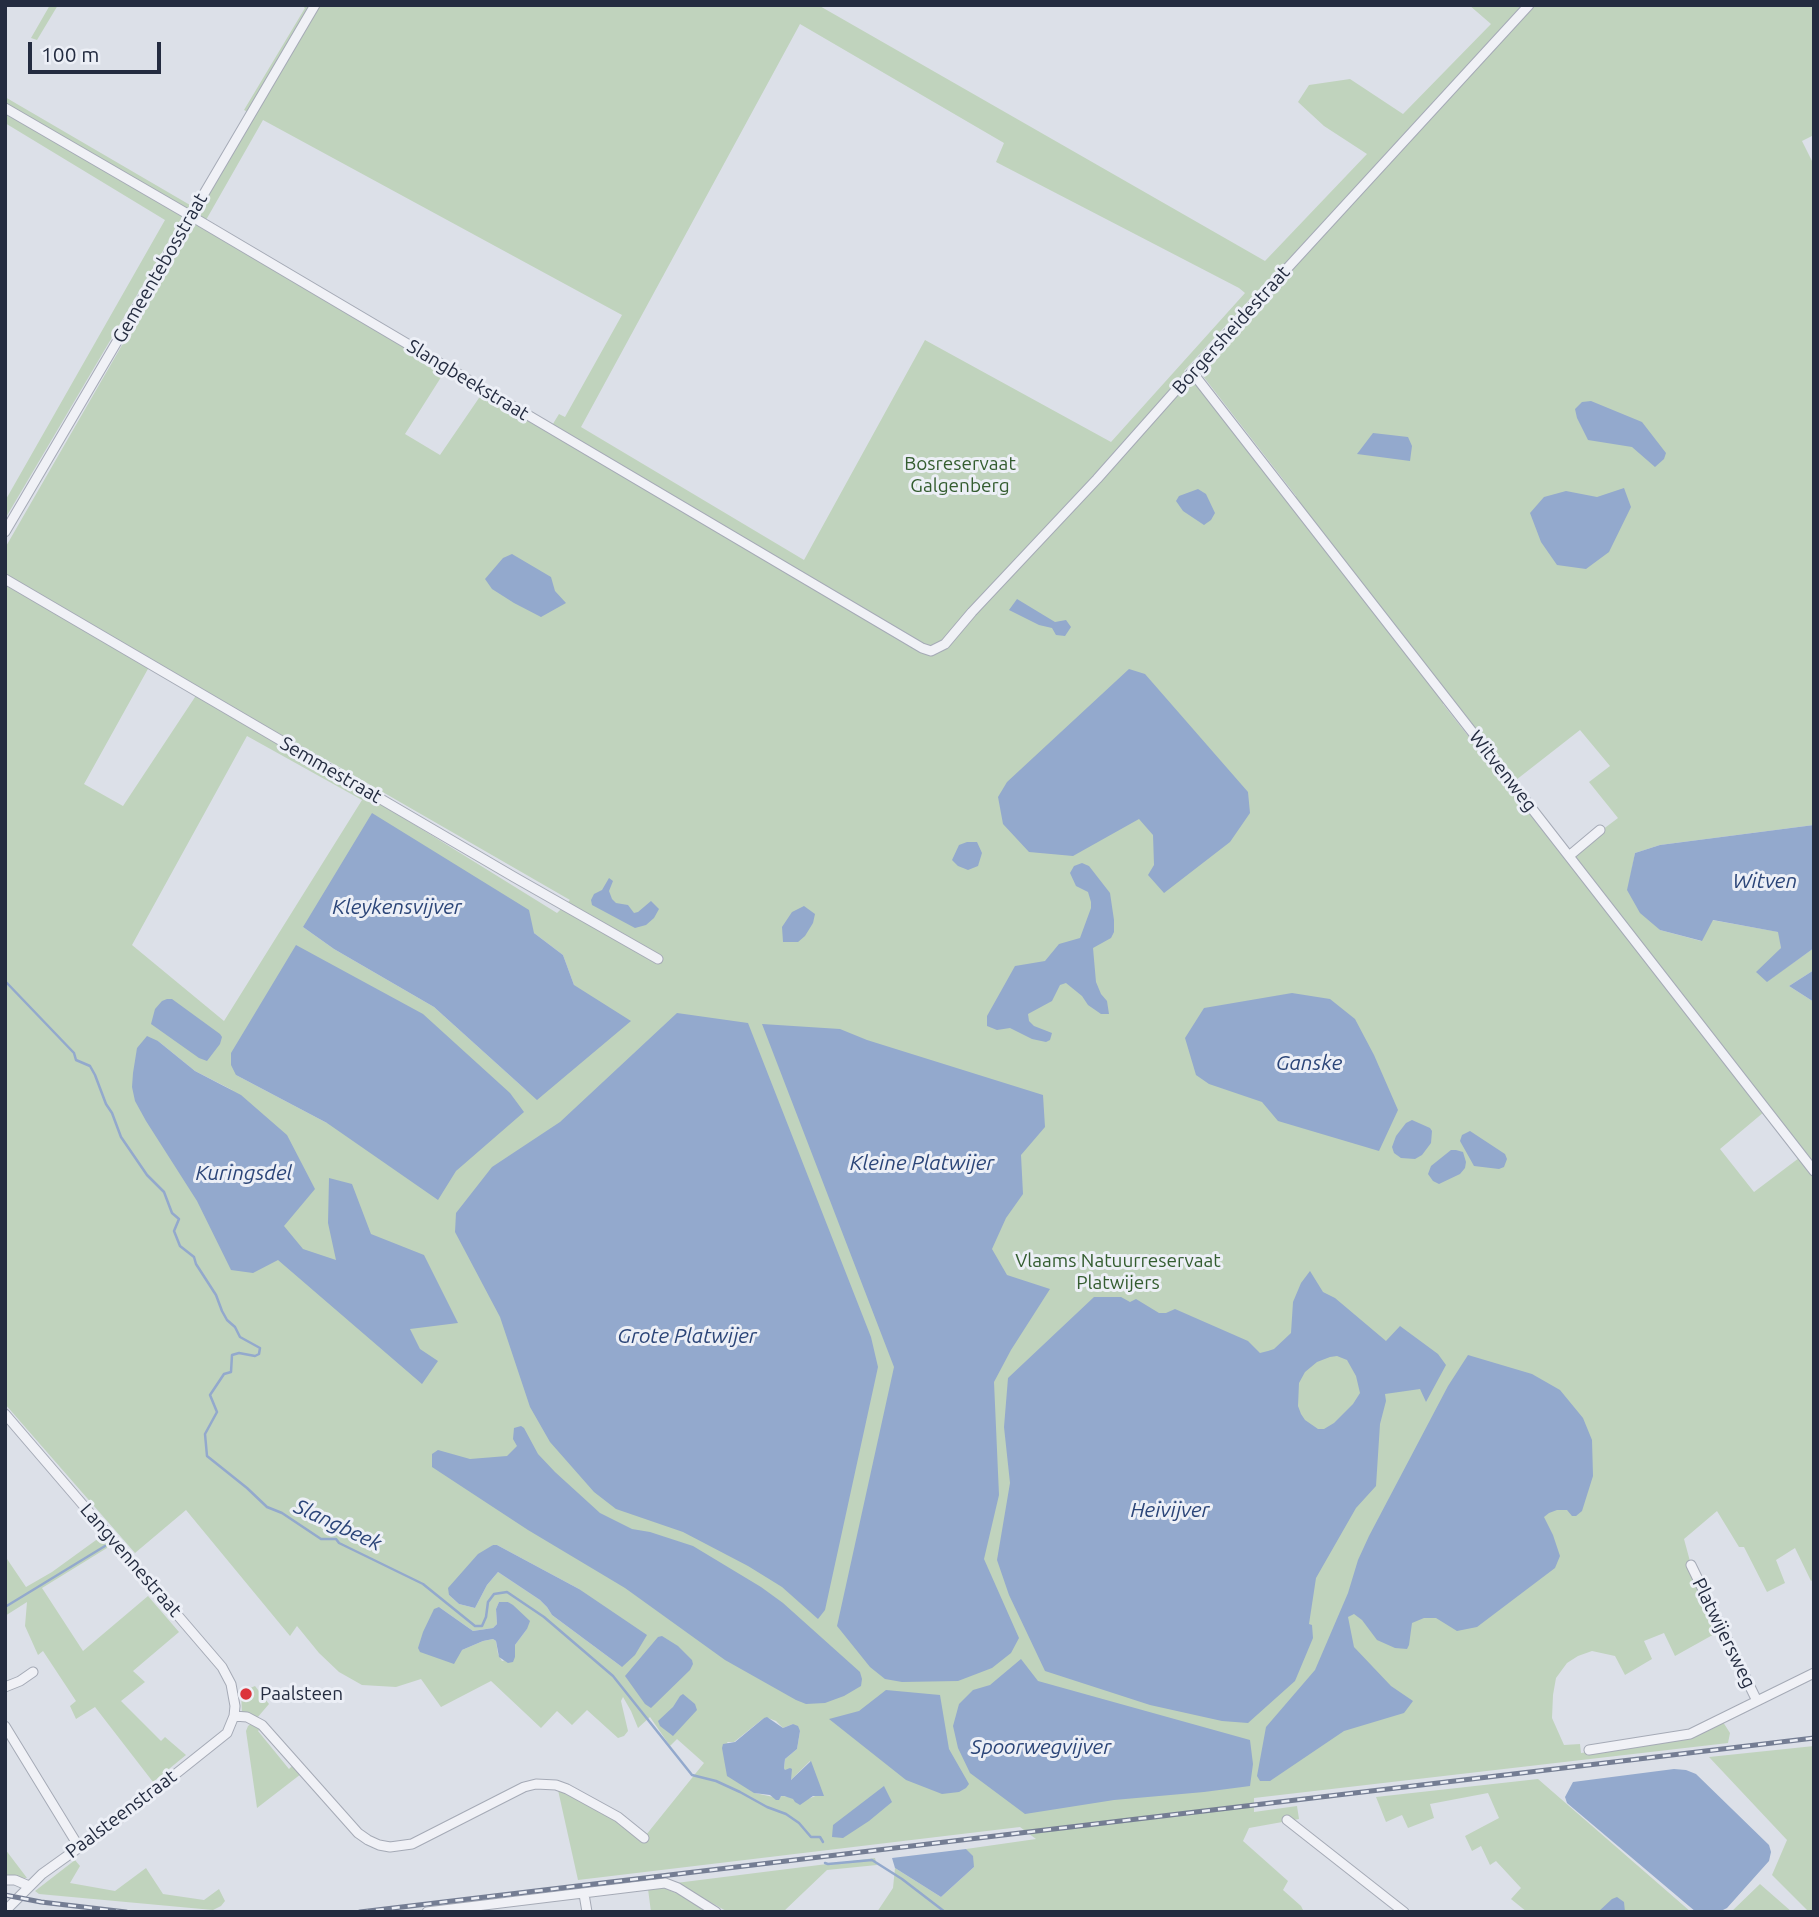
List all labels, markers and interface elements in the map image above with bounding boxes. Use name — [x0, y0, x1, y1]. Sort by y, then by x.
scale bar — [32, 28, 164, 72]
text: 100 m — [41, 42, 99, 66]
street label: Gemeentebosstraat — [108, 189, 212, 347]
street label: Borgersheidestraat — [1167, 261, 1295, 399]
street label: Slangbeekstraat — [403, 335, 533, 425]
park label: Bosreservaat Galgenberg — [904, 453, 1016, 497]
street label: Witvenweg — [1464, 726, 1542, 816]
street label: Semmestraat — [276, 732, 386, 808]
water label: Witven — [1733, 868, 1797, 894]
water label: Kleykensvijver — [332, 894, 462, 920]
water label: Ganske — [1276, 1050, 1342, 1076]
water label: Kleine Platwijer — [850, 1150, 994, 1176]
water label: Kuringsdel — [196, 1160, 292, 1186]
park label: Vlaams Natuurreservaat Platwijers — [1015, 1250, 1221, 1294]
water label: Grote Platwijer — [617, 1323, 757, 1349]
water label: Slangbeek — [290, 1494, 386, 1556]
water label: Heivijver — [1130, 1497, 1210, 1523]
street label: Langvennestraat — [75, 1499, 187, 1621]
street label: Platwijersweg — [1688, 1574, 1760, 1692]
place label: Paalsteen — [260, 1683, 343, 1705]
marker: Paalsteen — [238, 1686, 254, 1702]
water label: Spoorwegvijver — [971, 1734, 1111, 1760]
street label: Paalsteenstraat — [61, 1765, 181, 1863]

